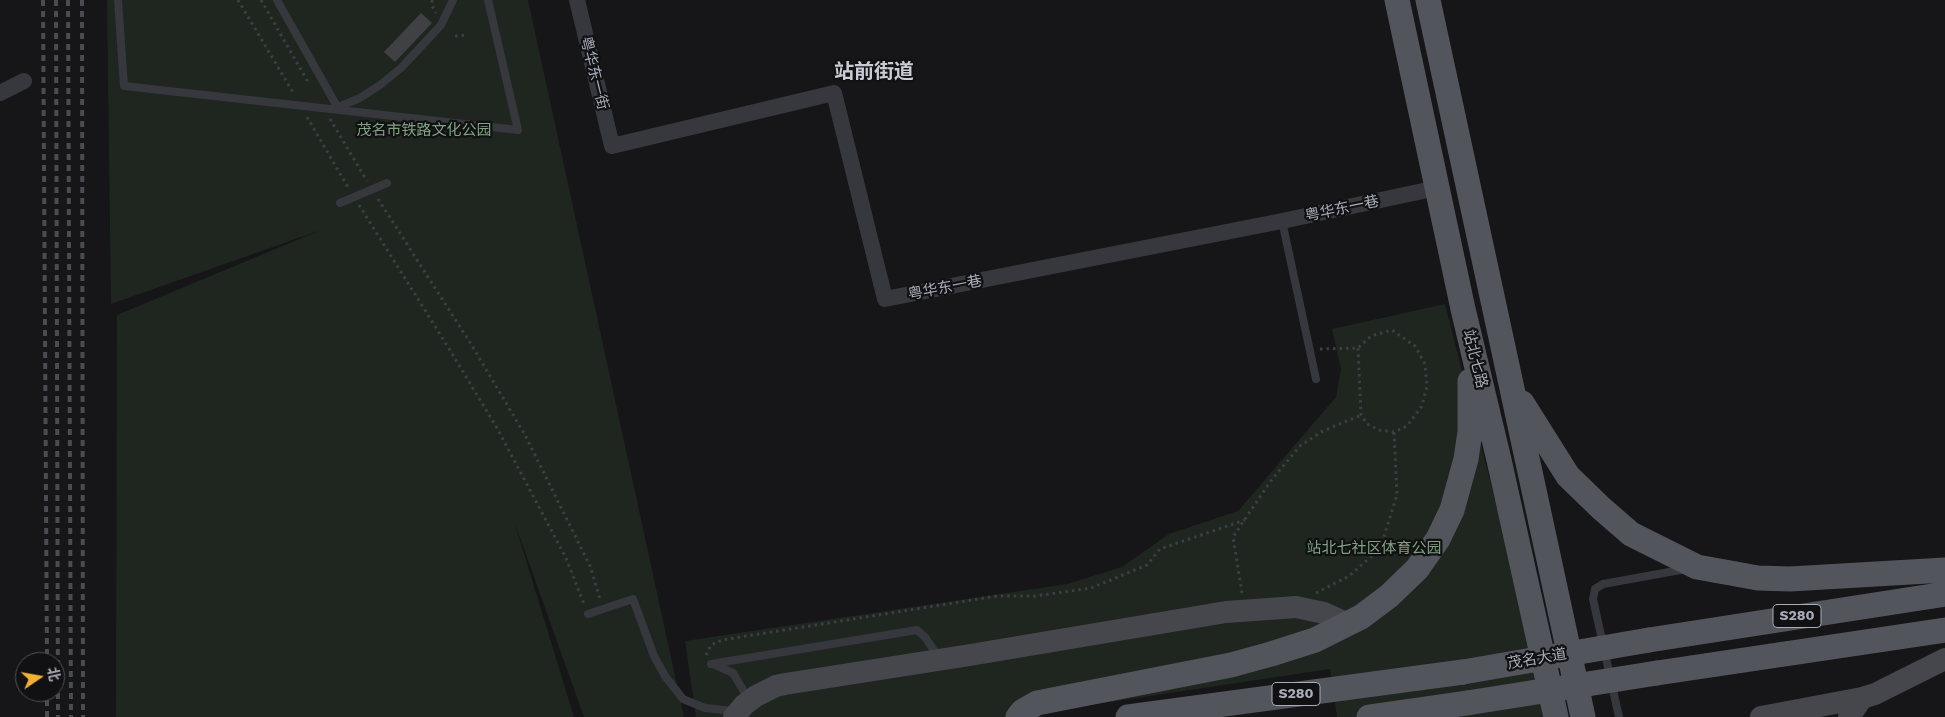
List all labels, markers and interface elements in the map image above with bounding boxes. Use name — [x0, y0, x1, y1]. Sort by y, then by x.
street label: 粤华东一街 — [576, 34, 612, 112]
district label: 站前街道 — [834, 60, 914, 84]
park label: 茂名市铁路文化公园 — [357, 122, 491, 140]
street label: 粤华东一巷 — [1303, 192, 1381, 226]
street label: 粤华东一巷 — [906, 272, 984, 304]
street label: 站北七路 — [1459, 328, 1491, 390]
park label: 站北七社区体育公园 — [1307, 540, 1441, 558]
road number: S280 — [1773, 604, 1821, 628]
street label: 茂名大道 — [1506, 645, 1568, 673]
north arrow — [15, 652, 65, 702]
text: 北 — [44, 666, 63, 683]
road number: S280 — [1272, 682, 1320, 706]

